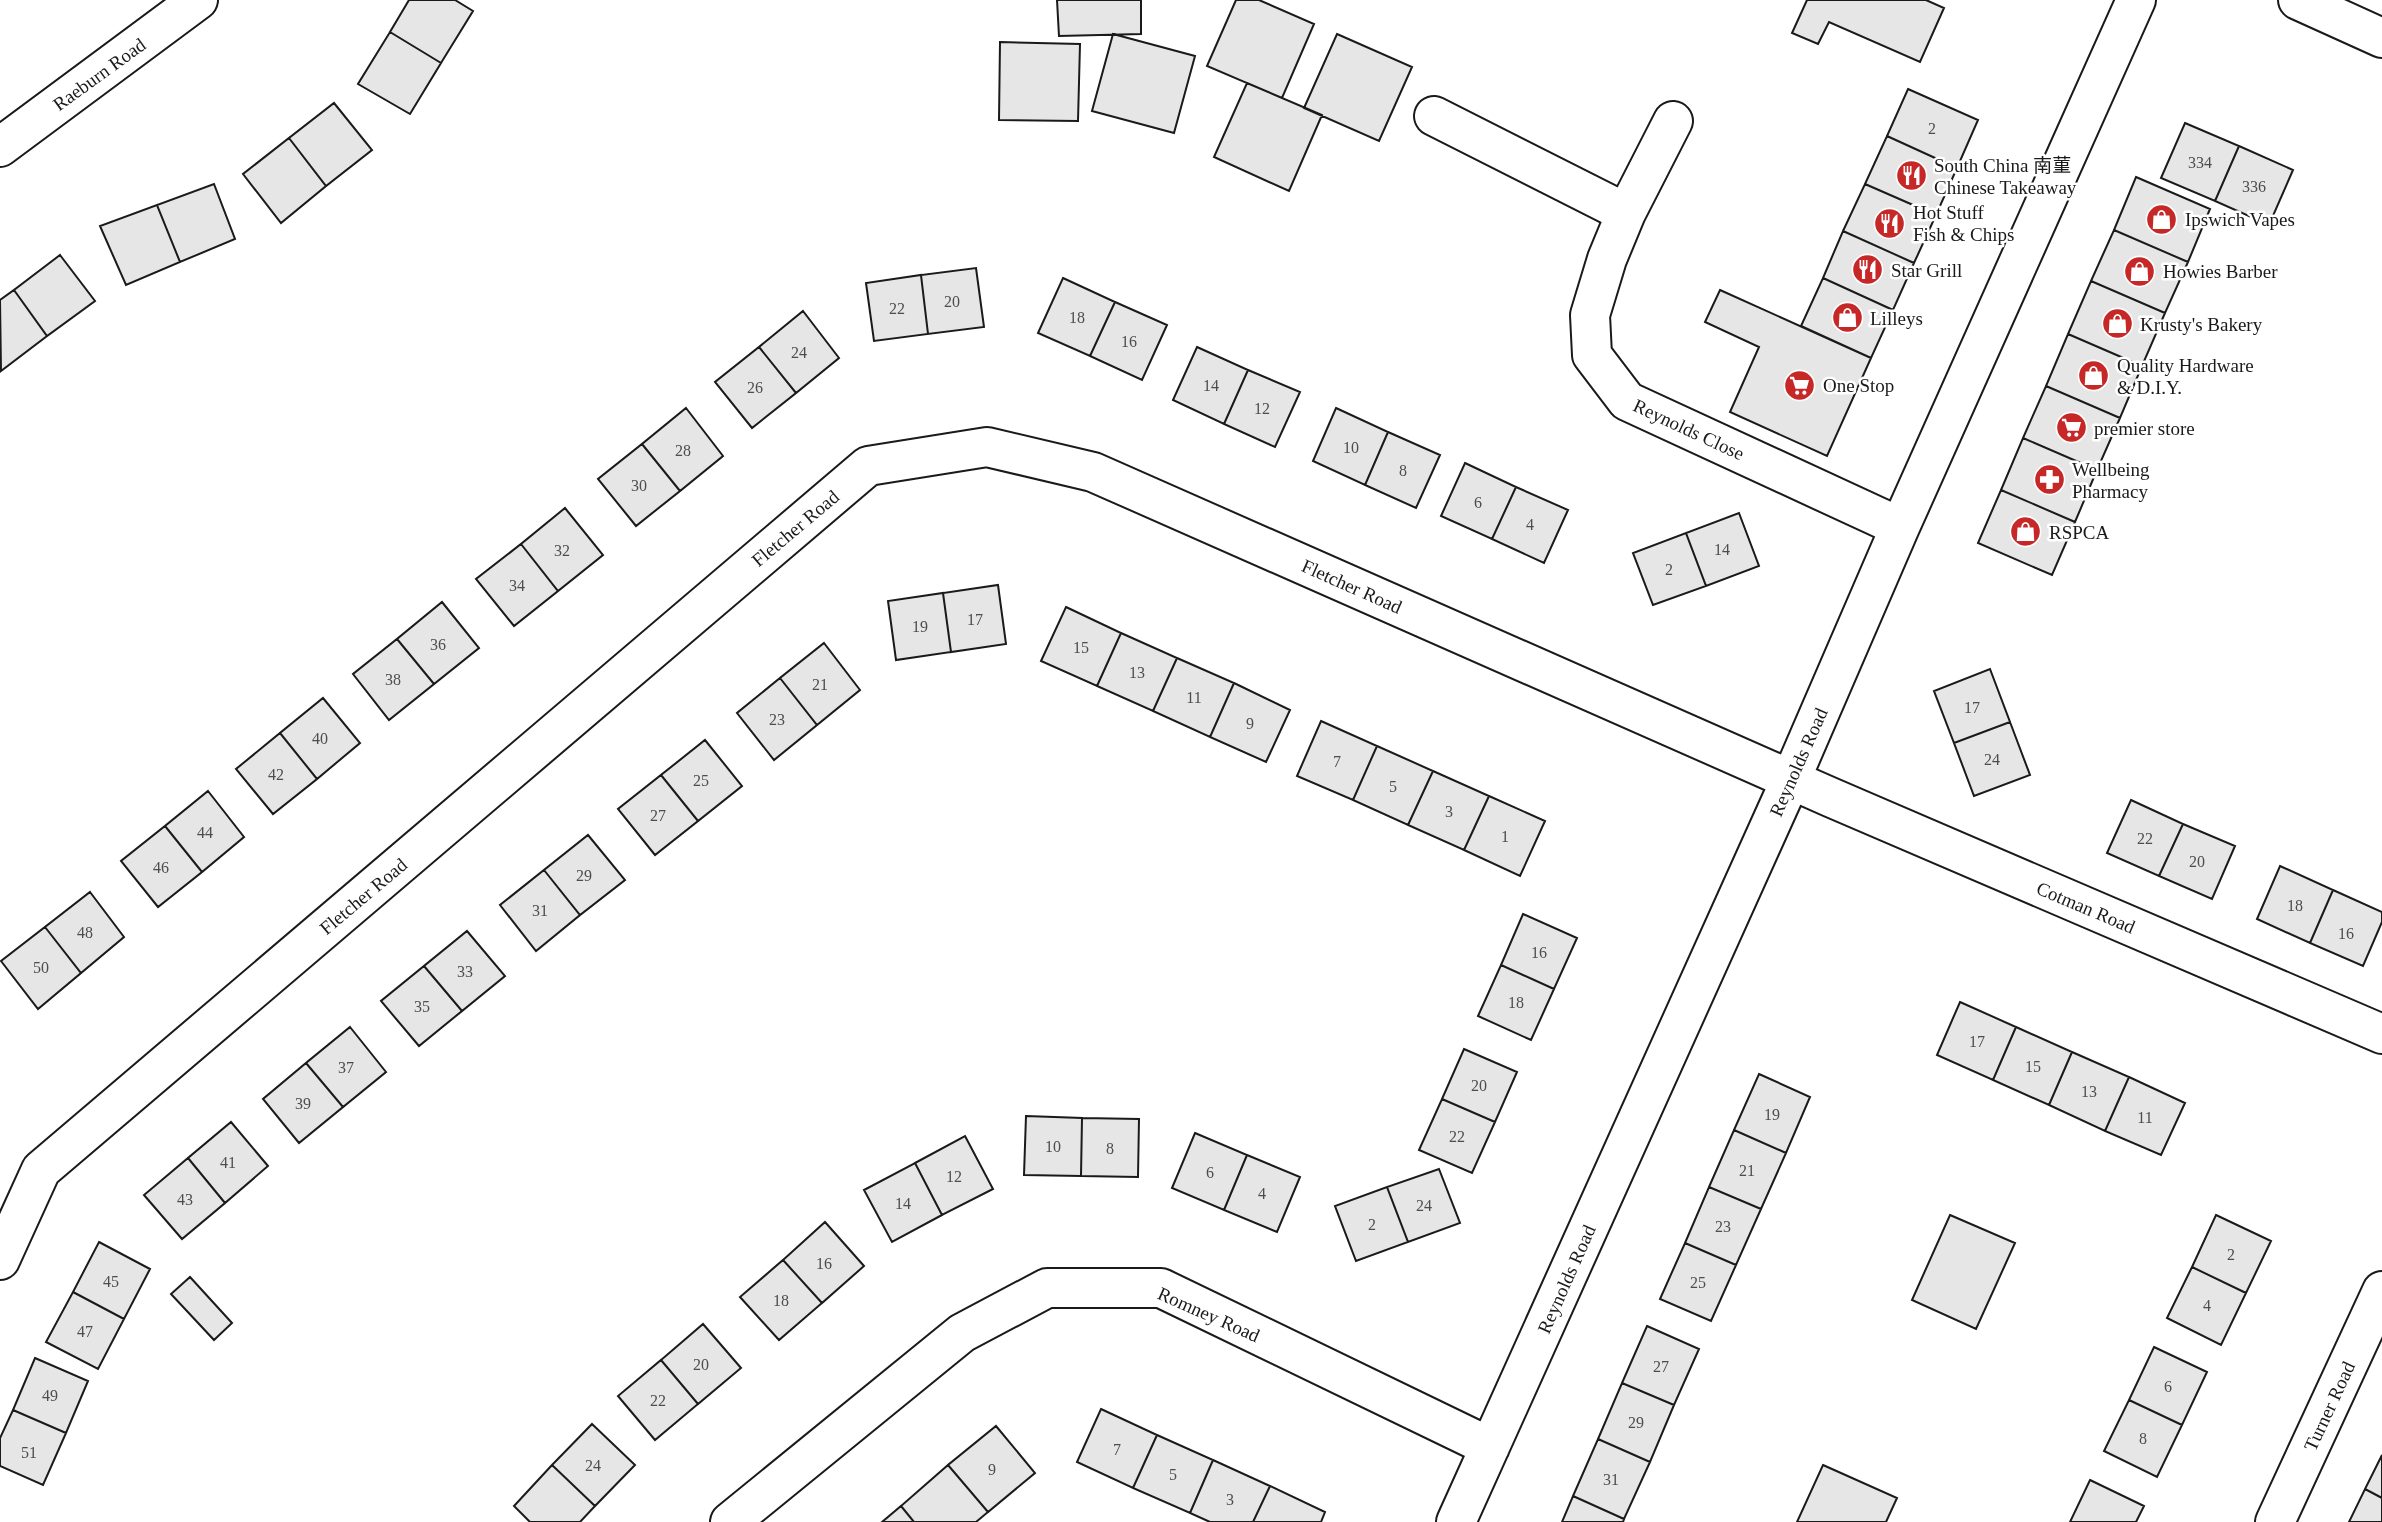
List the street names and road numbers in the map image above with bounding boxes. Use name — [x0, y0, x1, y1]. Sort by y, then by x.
street label: Raeburn Road — [49, 34, 150, 115]
street label: Reynolds Close — [1630, 395, 1748, 464]
street label: Fletcher Road — [748, 486, 843, 571]
street label: Fletcher Road — [1299, 555, 1405, 618]
street label: Reynolds Road — [1765, 704, 1832, 820]
street label: Fletcher Road — [316, 854, 411, 939]
street label: Cotman Road — [2033, 877, 2139, 938]
street label: Reynolds Road — [1533, 1221, 1600, 1337]
street label: Romney Road — [1155, 1283, 1263, 1346]
street label: Turner Road — [2300, 1358, 2359, 1454]

